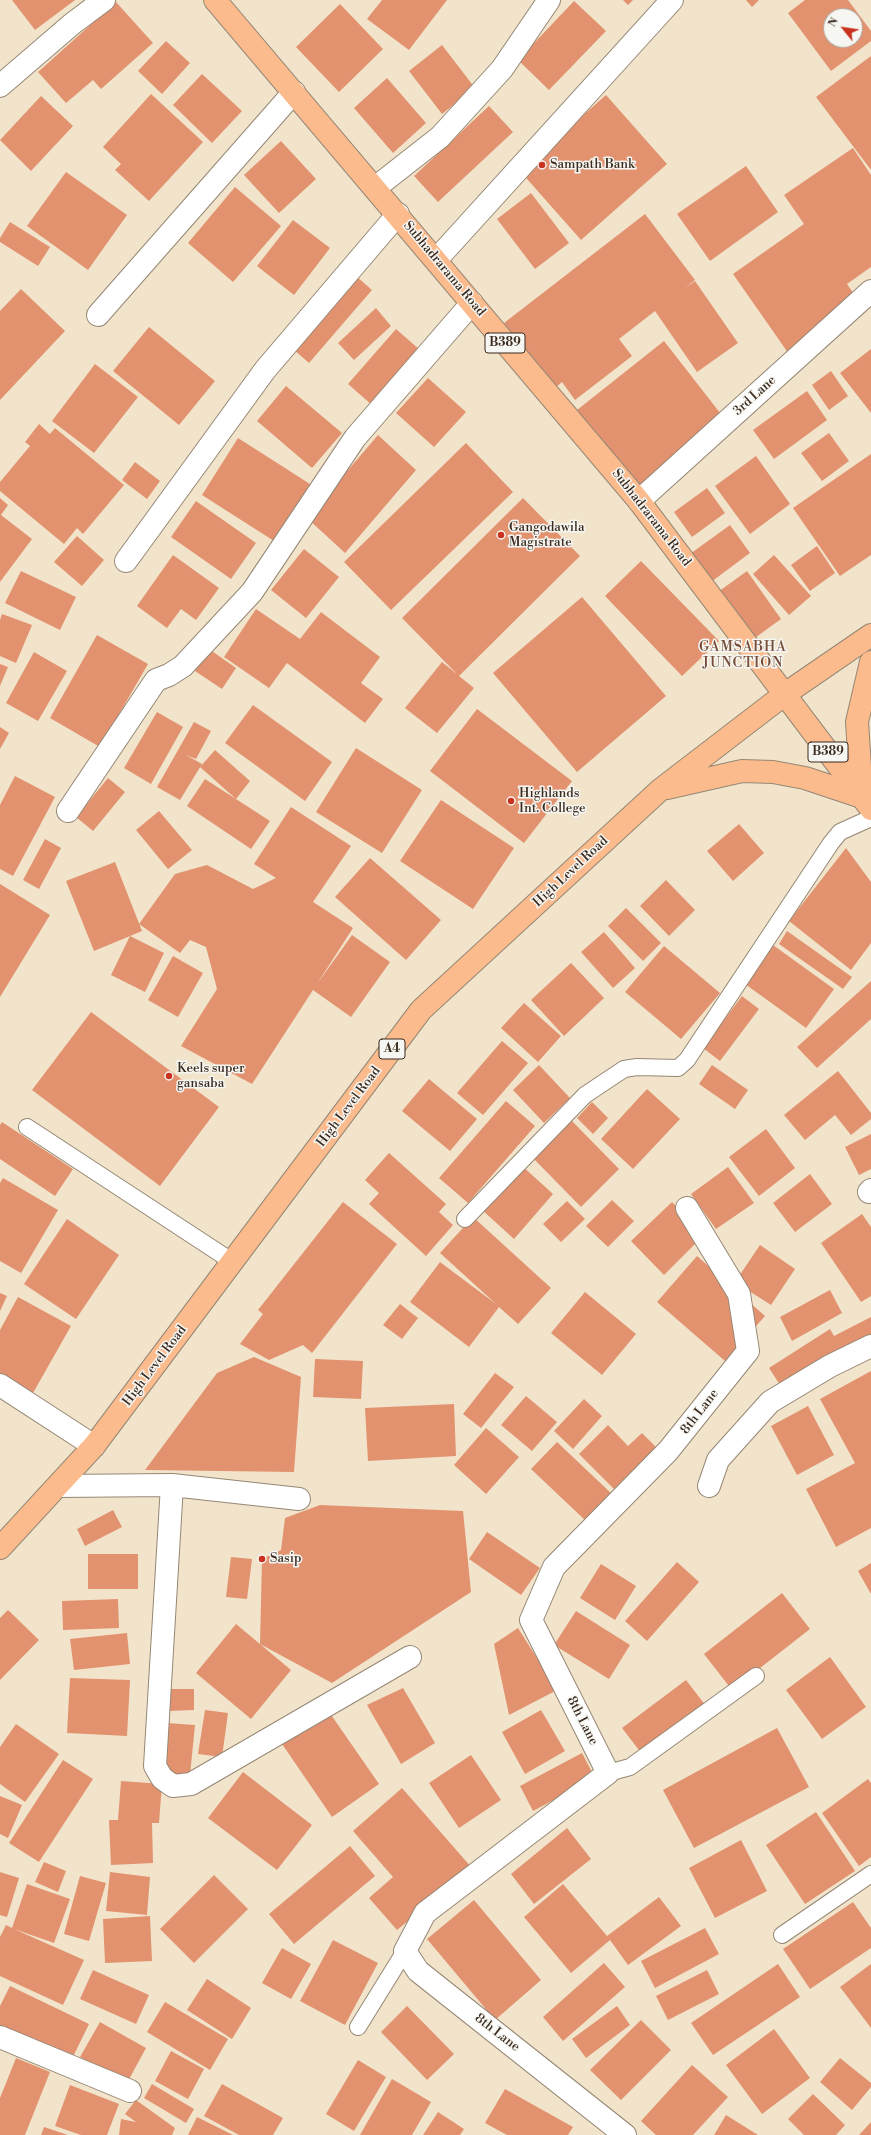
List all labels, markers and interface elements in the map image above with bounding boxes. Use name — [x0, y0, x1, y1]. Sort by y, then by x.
north arrow — [823, 8, 863, 48]
text: N — [825, 15, 842, 30]
place label: Sampath Bank — [550, 157, 635, 173]
marker: Sampath Bank — [537, 160, 547, 170]
street label: Subhadrarama Road — [400, 218, 488, 320]
road number: B389 — [485, 333, 525, 353]
street label: 3rd Lane — [730, 373, 780, 419]
street label: Subhadrarama Road — [608, 466, 694, 570]
place label: Gangodawila Magistrate — [509, 520, 584, 551]
marker: Gangodawila Magistrate — [496, 530, 506, 540]
district label: GAMSABHA JUNCTION — [699, 640, 787, 672]
road number: B389 — [808, 742, 848, 762]
place label: Highlands Int. College — [519, 786, 586, 817]
marker: Highlands Int. College — [506, 796, 516, 806]
street label: High Level Road — [530, 833, 612, 911]
road number: A4 — [379, 1039, 405, 1059]
place label: Keels super gansaba — [177, 1061, 245, 1092]
street label: High Level Road — [314, 1064, 384, 1150]
marker: Keels super gansaba — [164, 1071, 174, 1081]
street label: High Level Road — [120, 1323, 190, 1409]
street label: 8th Lane — [678, 1386, 722, 1438]
place label: Sasip — [270, 1551, 302, 1567]
marker: Sasip — [257, 1554, 267, 1564]
street label: 8th Lane — [563, 1694, 601, 1748]
street label: 8th Lane — [471, 2011, 523, 2055]

